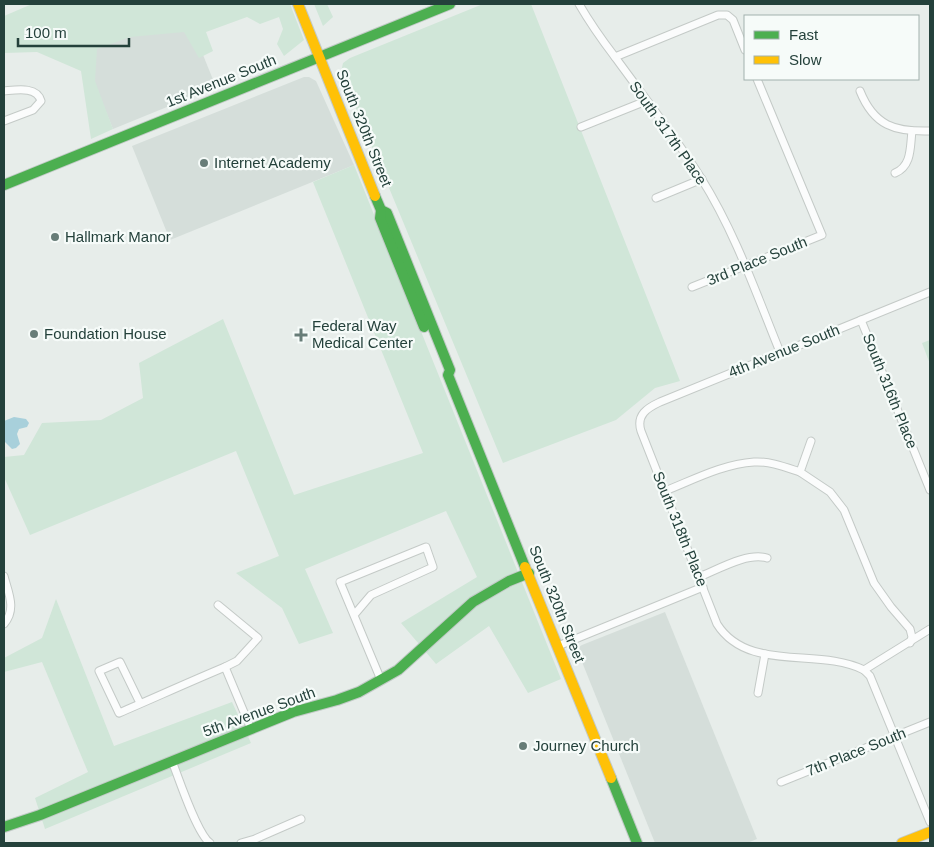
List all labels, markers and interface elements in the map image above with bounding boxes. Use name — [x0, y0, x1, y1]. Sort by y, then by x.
scale bar — [18, 15, 129, 47]
legend — [744, 15, 919, 80]
text: 100 m — [25, 24, 67, 41]
text: Fast — [789, 26, 819, 43]
street label: 1st Avenue South — [163, 51, 278, 110]
text: Slow — [789, 51, 822, 68]
street label: South 320th Street — [333, 67, 396, 190]
street label: South 317th Place — [626, 78, 711, 188]
place label: Internet Academy — [214, 154, 331, 171]
marker: Internet Academy — [198, 157, 210, 169]
place label: Hallmark Manor — [65, 228, 171, 245]
marker: Hallmark Manor — [49, 231, 61, 243]
street label: 3rd Place South — [704, 233, 809, 288]
place label: Federal Way Medical Center — [312, 317, 413, 351]
street label: 4th Avenue South — [726, 321, 842, 381]
place label: Foundation House — [44, 325, 167, 342]
marker: Foundation House — [28, 328, 40, 340]
marker: Federal Way Medical Center — [294, 328, 308, 342]
street label: South 316th Place — [860, 331, 921, 451]
street label: South 318th Place — [650, 469, 711, 589]
street label: South 320th Street — [526, 543, 589, 666]
street label: 5th Avenue South — [200, 683, 317, 740]
street label: 7th Place South — [804, 724, 908, 779]
place label: Journey Church — [533, 737, 639, 754]
marker: Journey Church — [517, 740, 529, 752]

